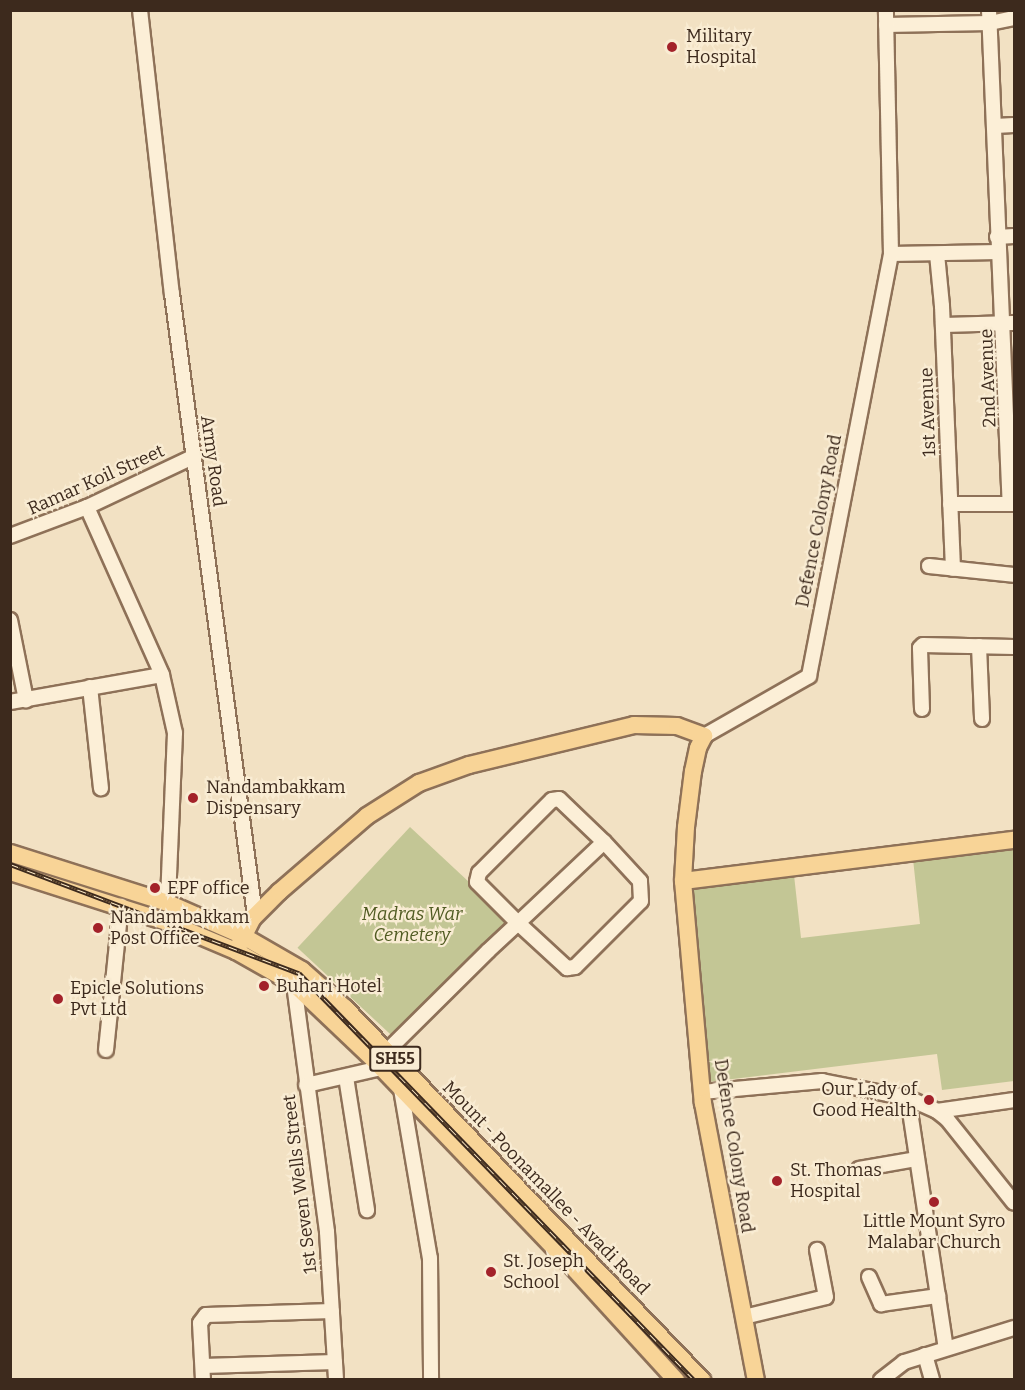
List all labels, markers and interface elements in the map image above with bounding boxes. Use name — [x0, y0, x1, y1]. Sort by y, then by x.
place label: Military Hospital — [686, 26, 756, 68]
marker: Military Hospital — [663, 38, 681, 56]
street label: 2nd Avenue — [975, 328, 1001, 428]
street label: 1st Avenue — [916, 367, 940, 457]
street label: Army Road — [196, 414, 230, 508]
street label: Defence Colony Road — [792, 433, 846, 609]
street label: Ramar Koil Street — [24, 440, 168, 520]
place label: Nandambakkam Dispensary — [206, 777, 346, 820]
marker: Nandambakkam Dispensary — [184, 789, 202, 807]
place label: EPF office — [167, 877, 250, 899]
marker: EPF office — [148, 881, 162, 895]
park label: Madras War Cemetery — [362, 904, 462, 946]
place label: Nandambakkam Post Office — [110, 907, 250, 950]
marker: Nandambakkam Post Office — [91, 921, 105, 935]
place label: Buhari Hotel — [276, 975, 382, 997]
place label: Epicle Solutions Pvt Ltd — [70, 978, 204, 1020]
marker: Buhari Hotel — [257, 979, 271, 993]
marker: Epicle Solutions Pvt Ltd — [51, 992, 65, 1006]
road number: SH55 — [368, 1046, 422, 1072]
street label: Defence Colony Road — [710, 1058, 758, 1234]
street label: Mount - Poonamallee - Avadi Road — [438, 1077, 654, 1299]
place label: Our Lady of Good Health — [812, 1079, 917, 1122]
street label: 1st Seven Wells Street — [278, 1093, 322, 1275]
marker: Our Lady of Good Health — [922, 1093, 936, 1107]
place label: St. Thomas Hospital — [790, 1160, 882, 1202]
marker: St. Thomas Hospital — [768, 1172, 786, 1190]
marker: Little Mount Syro Malabar Church — [927, 1195, 941, 1209]
place label: Little Mount Syro Malabar Church — [863, 1211, 1005, 1254]
place label: St. Joseph School — [503, 1251, 584, 1294]
marker: St. Joseph School — [484, 1265, 498, 1279]

